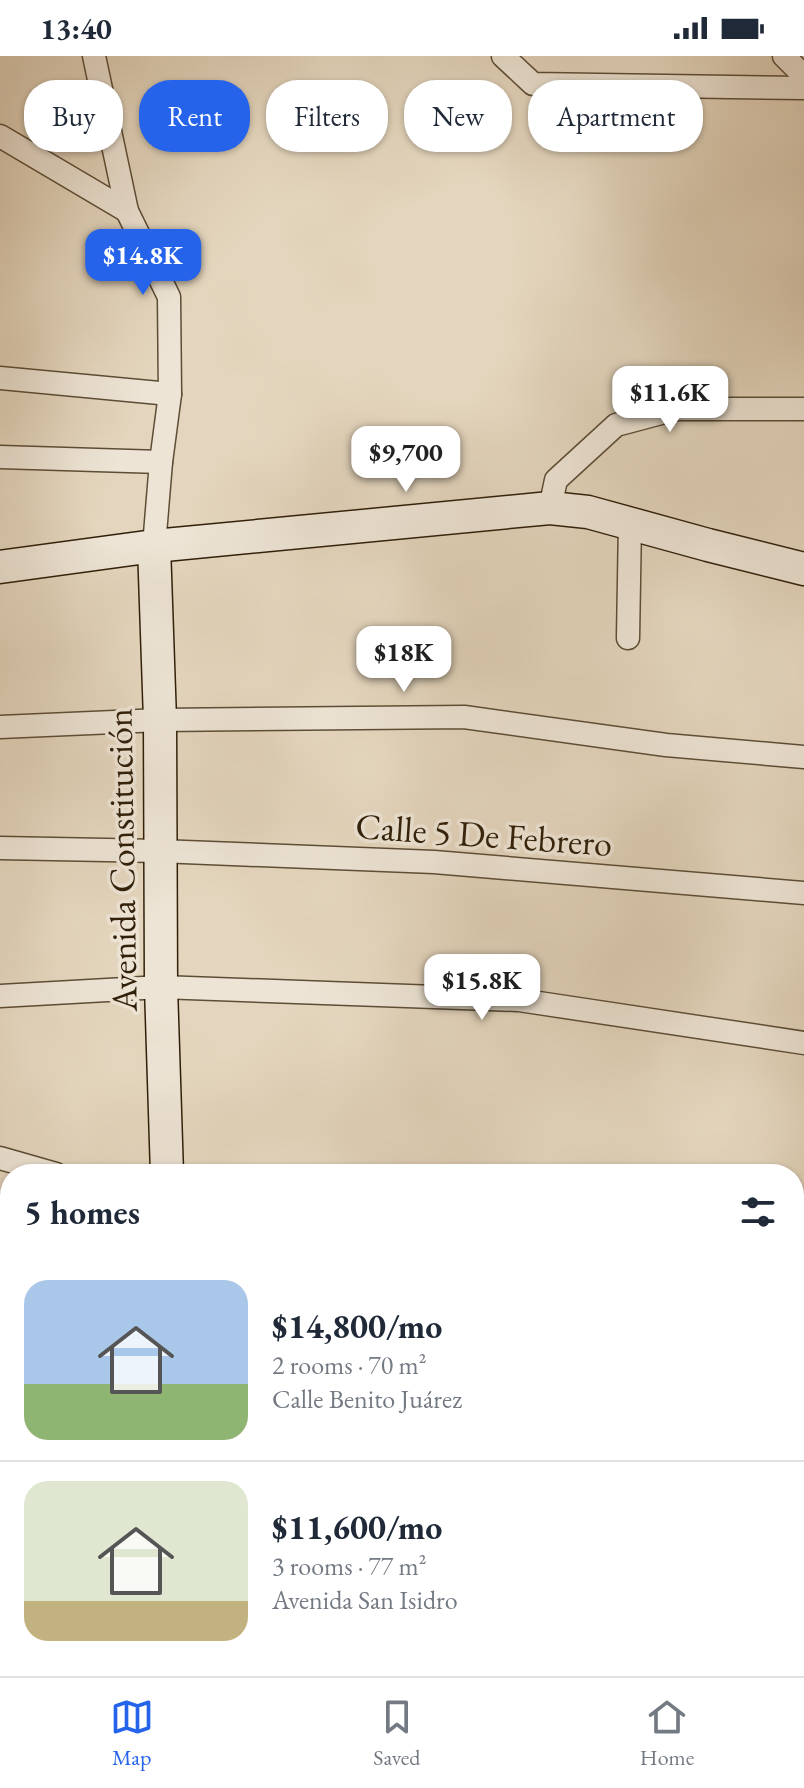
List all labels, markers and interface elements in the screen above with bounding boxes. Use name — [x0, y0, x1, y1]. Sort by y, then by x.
text: 13:40 — [40, 9, 112, 48]
chip: Buy — [24, 80, 123, 152]
chip: Rent — [139, 80, 250, 152]
chip: Filters — [266, 80, 388, 152]
chip: New — [404, 80, 512, 152]
chip: Apartment — [528, 80, 703, 152]
pin: $14.8K — [78, 229, 208, 297]
text: $14.8K — [103, 238, 183, 272]
pin: $11.6K — [605, 366, 735, 434]
text: $11.6K — [630, 375, 710, 409]
pin: $9,700 — [341, 426, 471, 494]
text: $9,700 — [369, 435, 443, 469]
pin: $18K — [357, 626, 451, 694]
text: $18K — [374, 635, 434, 669]
street label: Avenida Constitución — [95, 708, 148, 1013]
street label: Calle 5 De Febrero — [354, 802, 614, 867]
pin: $15.8K — [417, 954, 547, 1022]
text: $15.8K — [442, 963, 522, 997]
text: 5 homes — [24, 1190, 140, 1234]
icon: filters — [736, 1190, 780, 1234]
text: $14,800/mo — [272, 1304, 442, 1348]
icon: home — [88, 1312, 184, 1408]
text: 2 rooms · 70 m² — [272, 1348, 427, 1382]
text: Calle Benito Juárez — [272, 1382, 462, 1416]
text: $11,600/mo — [272, 1505, 442, 1549]
icon: home — [88, 1513, 184, 1609]
text: 3 rooms · 77 m² — [272, 1549, 427, 1583]
text: Avenida San Isidro — [272, 1583, 458, 1617]
tab: Map — [110, 1695, 154, 1772]
tab: Saved — [373, 1695, 420, 1772]
tab: Home — [640, 1695, 694, 1772]

